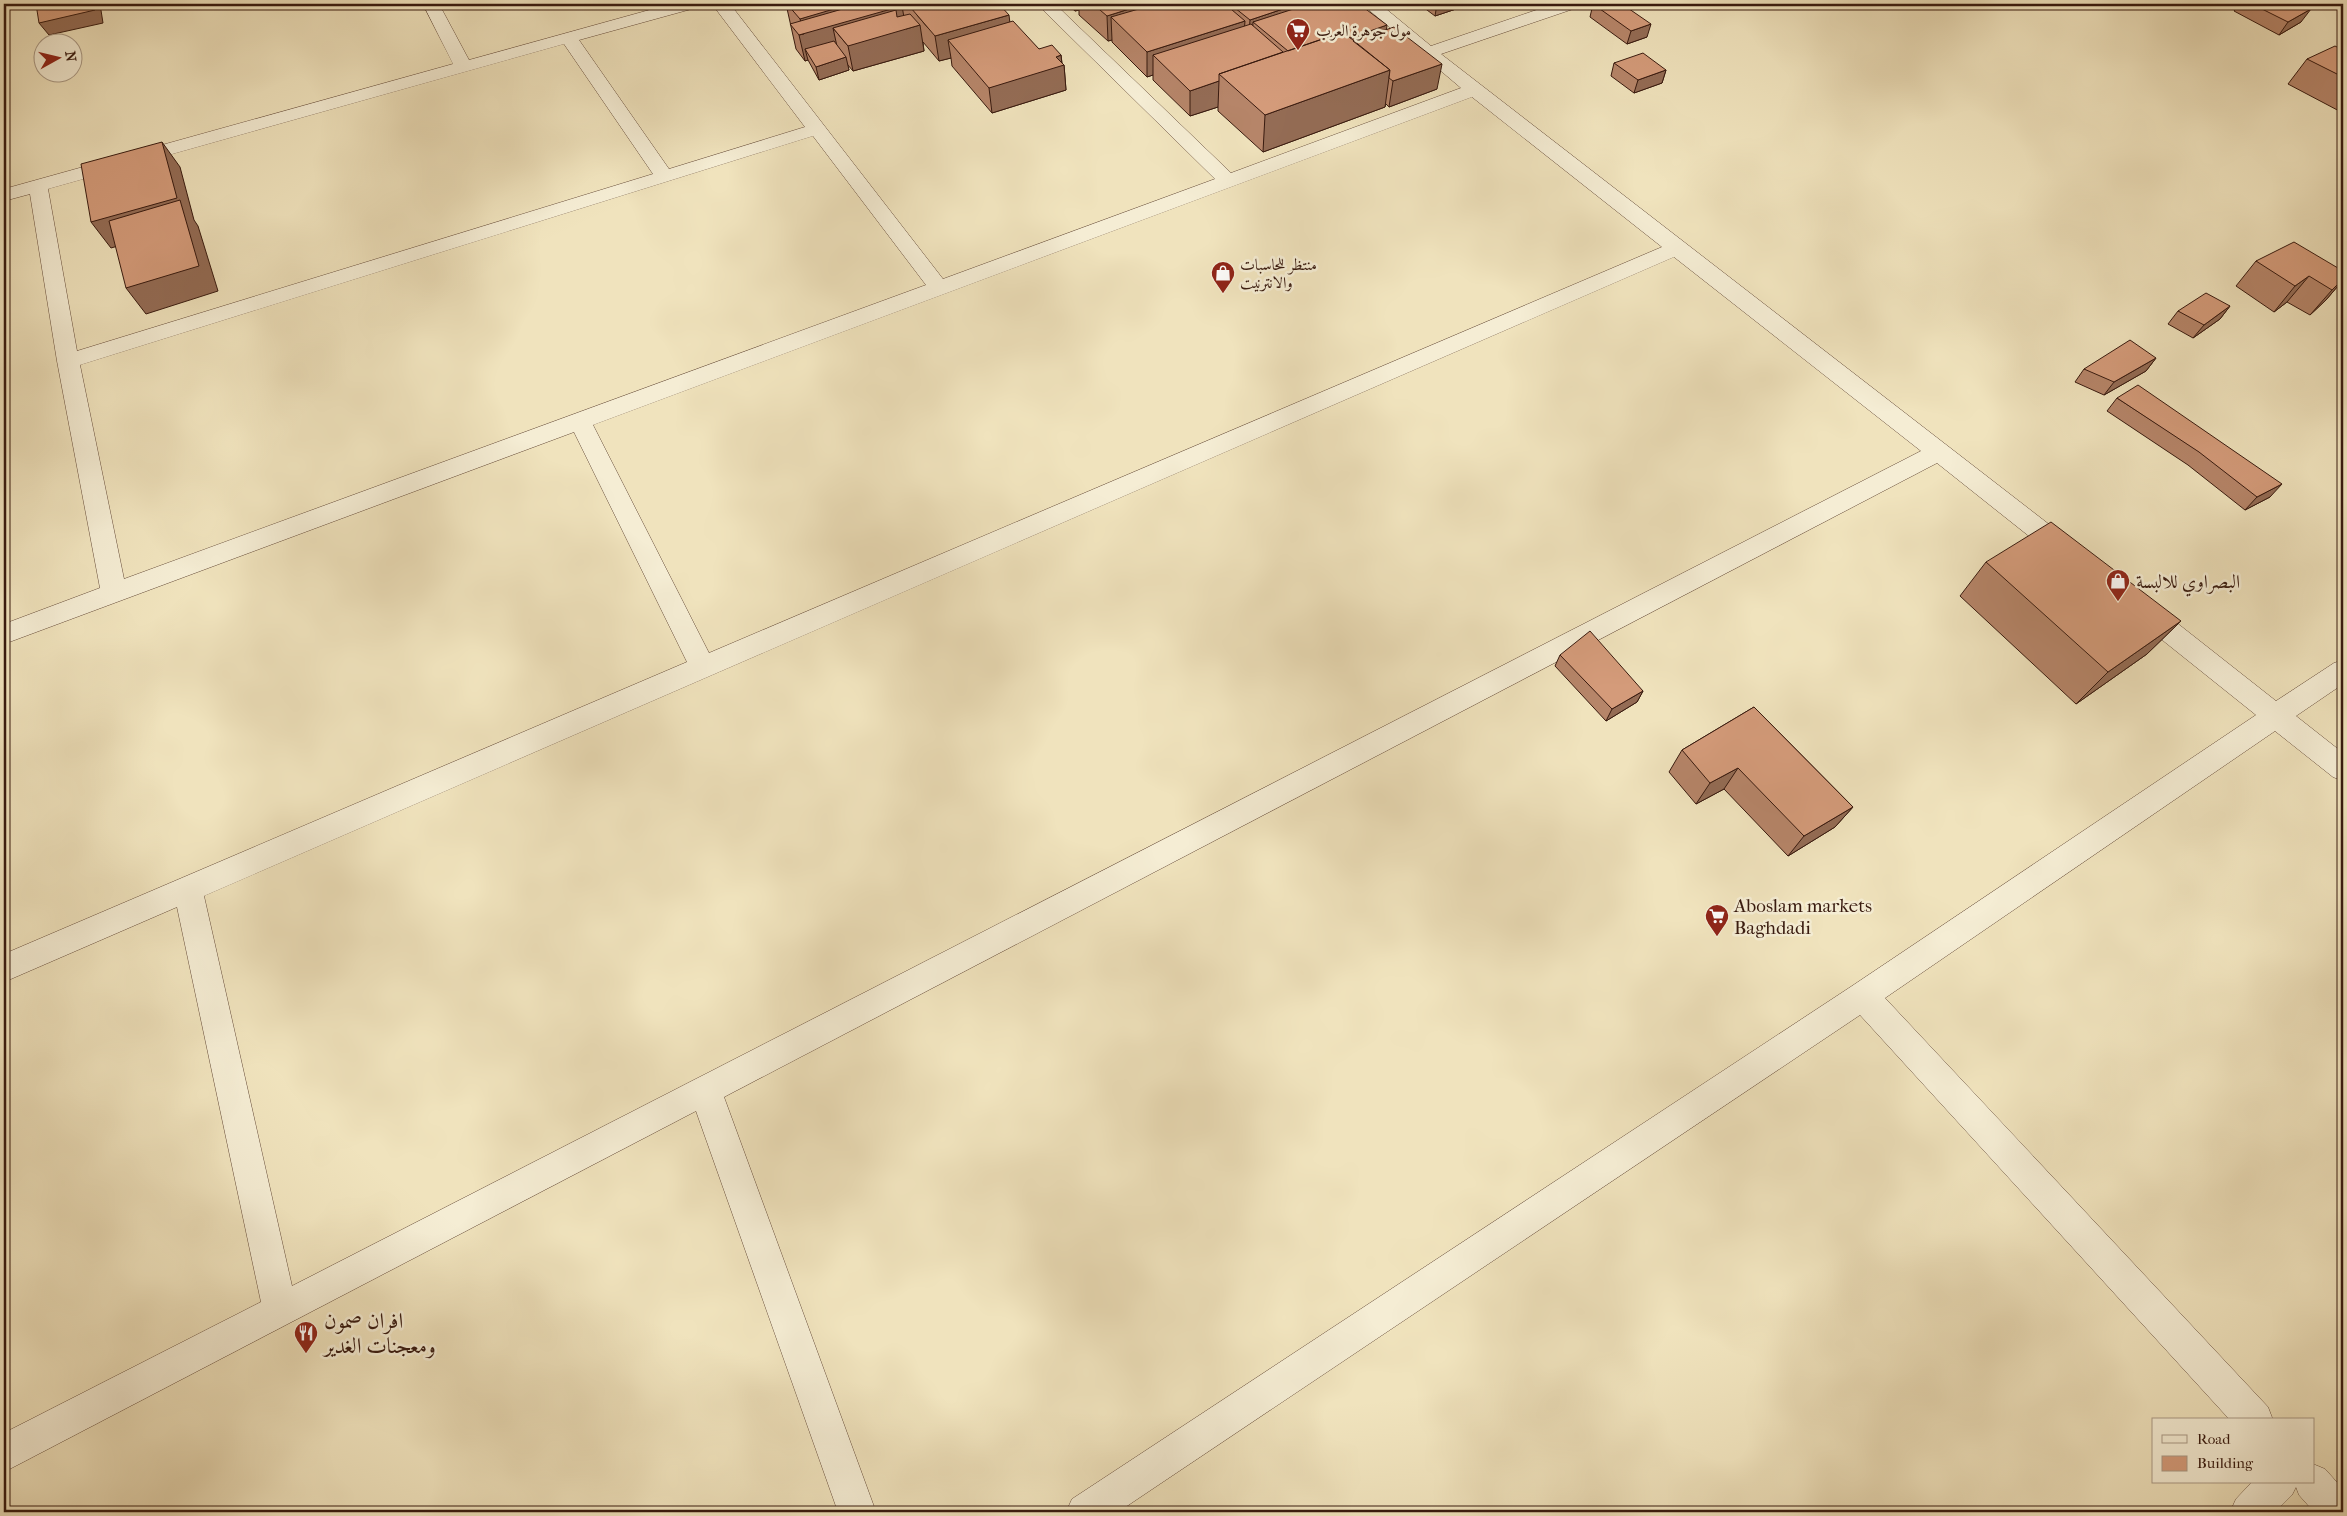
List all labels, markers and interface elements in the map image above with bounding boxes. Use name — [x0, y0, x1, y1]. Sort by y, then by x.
supermarket icon: مول جوهرة العرب — [1285, 17, 1311, 51]
place label: مول جوهرة العرب — [1316, 21, 1411, 41]
north arrow — [32, 32, 82, 82]
text: N — [61, 50, 80, 63]
place label: منتظر للحاسبات والانترنيت — [1240, 255, 1317, 292]
shop icon: منتظر للحاسبات والانترنيت — [1210, 260, 1236, 294]
shop icon: البصراوي للالبسة — [2105, 568, 2131, 602]
place label: البصراوي للالبسة — [2136, 571, 2240, 597]
place label: Aboslam markets Baghdadi — [1733, 895, 1872, 939]
supermarket icon: Aboslam markets Baghdadi — [1704, 903, 1730, 937]
place label: افران صمون ومعجنات الغدير — [322, 1308, 436, 1359]
restaurant icon: افران صمون ومعجنات الغدير — [293, 1320, 319, 1354]
legend — [2152, 1418, 2314, 1484]
text: Road — [2197, 1430, 2231, 1448]
text: Building — [2197, 1454, 2254, 1472]

